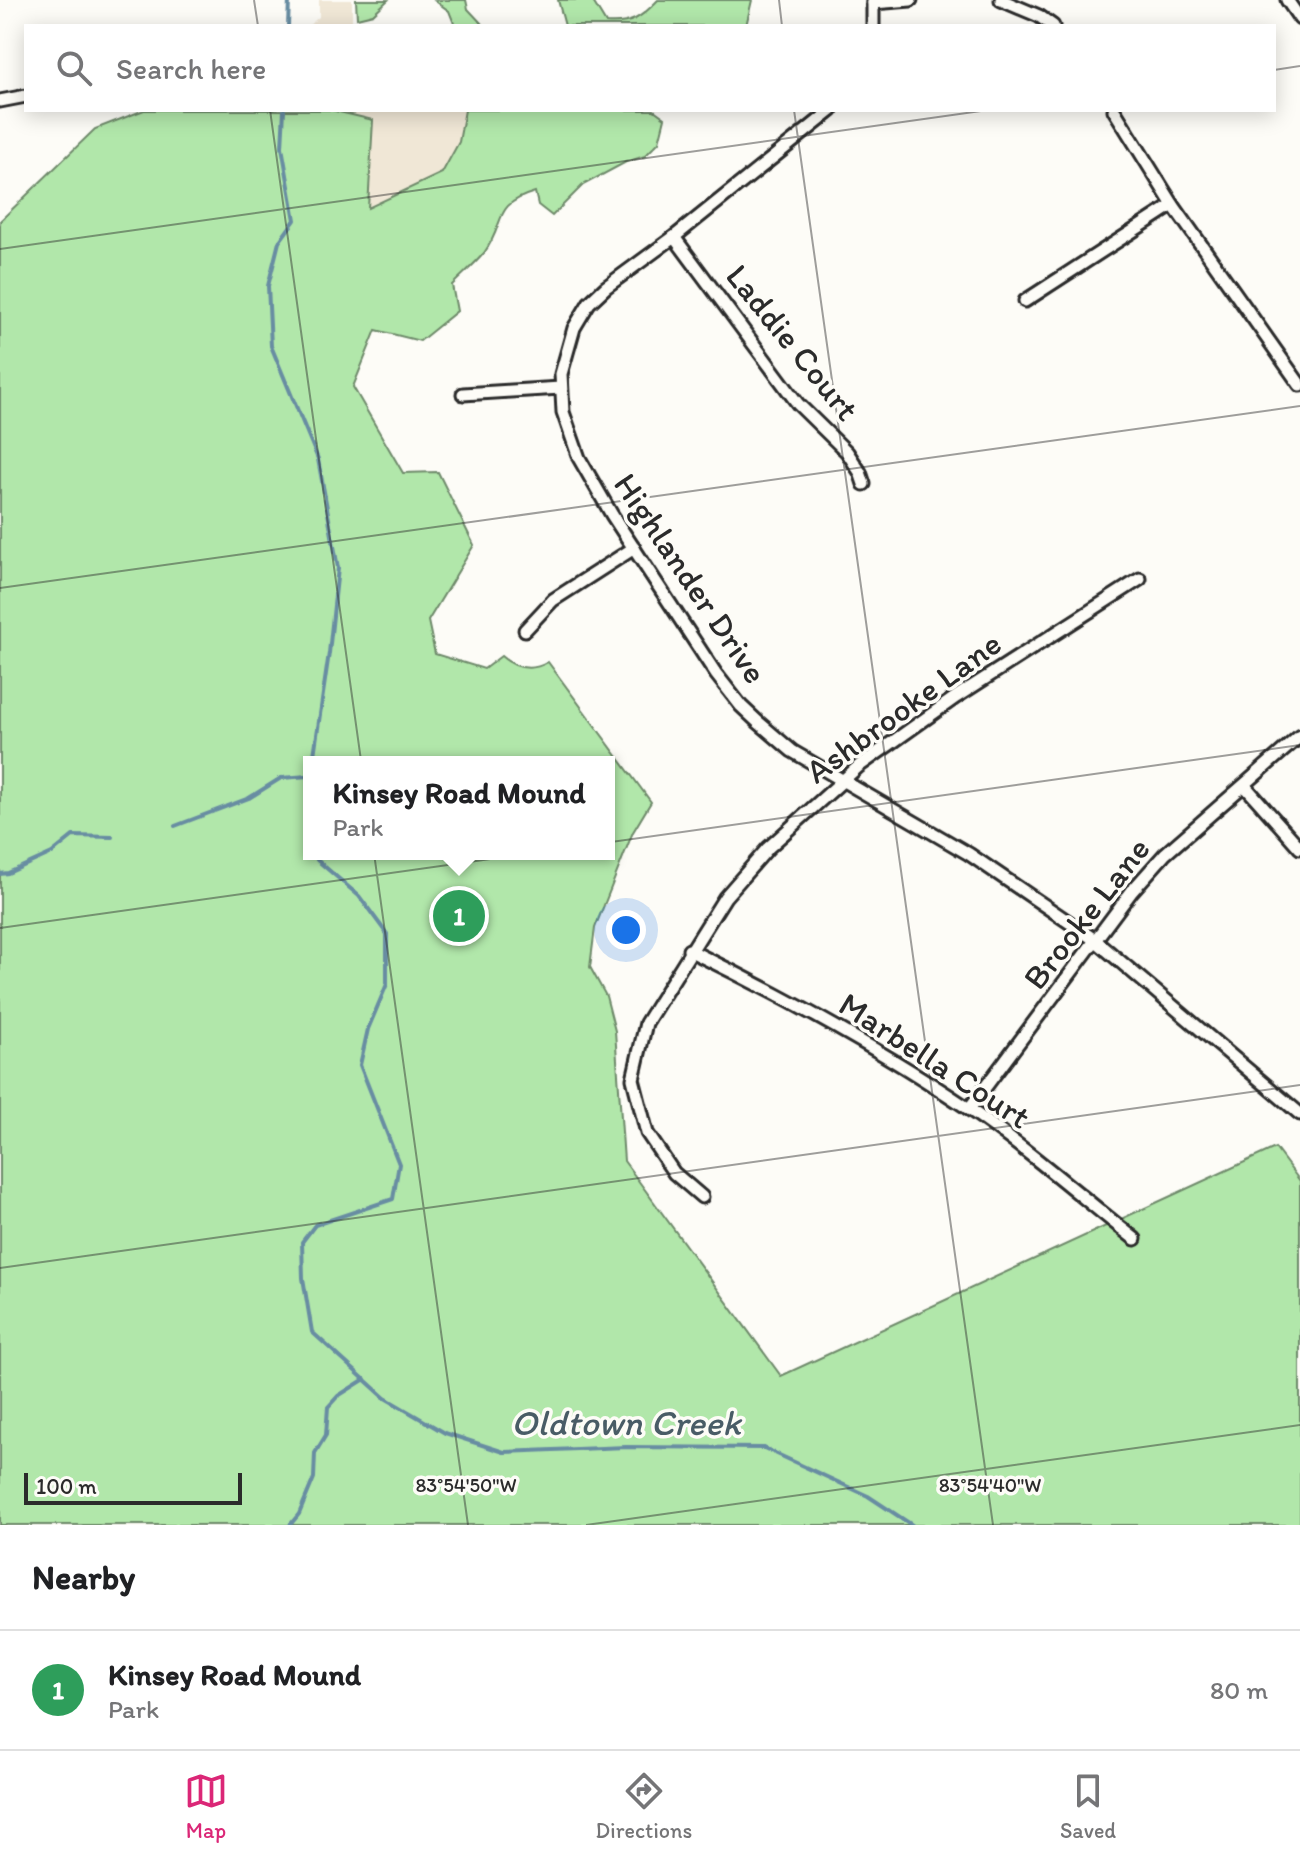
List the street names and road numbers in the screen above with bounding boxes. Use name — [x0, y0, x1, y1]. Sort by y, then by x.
street label: Laddie Court — [717, 256, 868, 429]
street label: Highlander Drive — [605, 465, 776, 691]
street label: Ashbrooke Lane — [797, 623, 1009, 792]
street label: Brooke Lane — [1014, 829, 1159, 998]
street label: Marbella Court — [831, 983, 1038, 1137]

